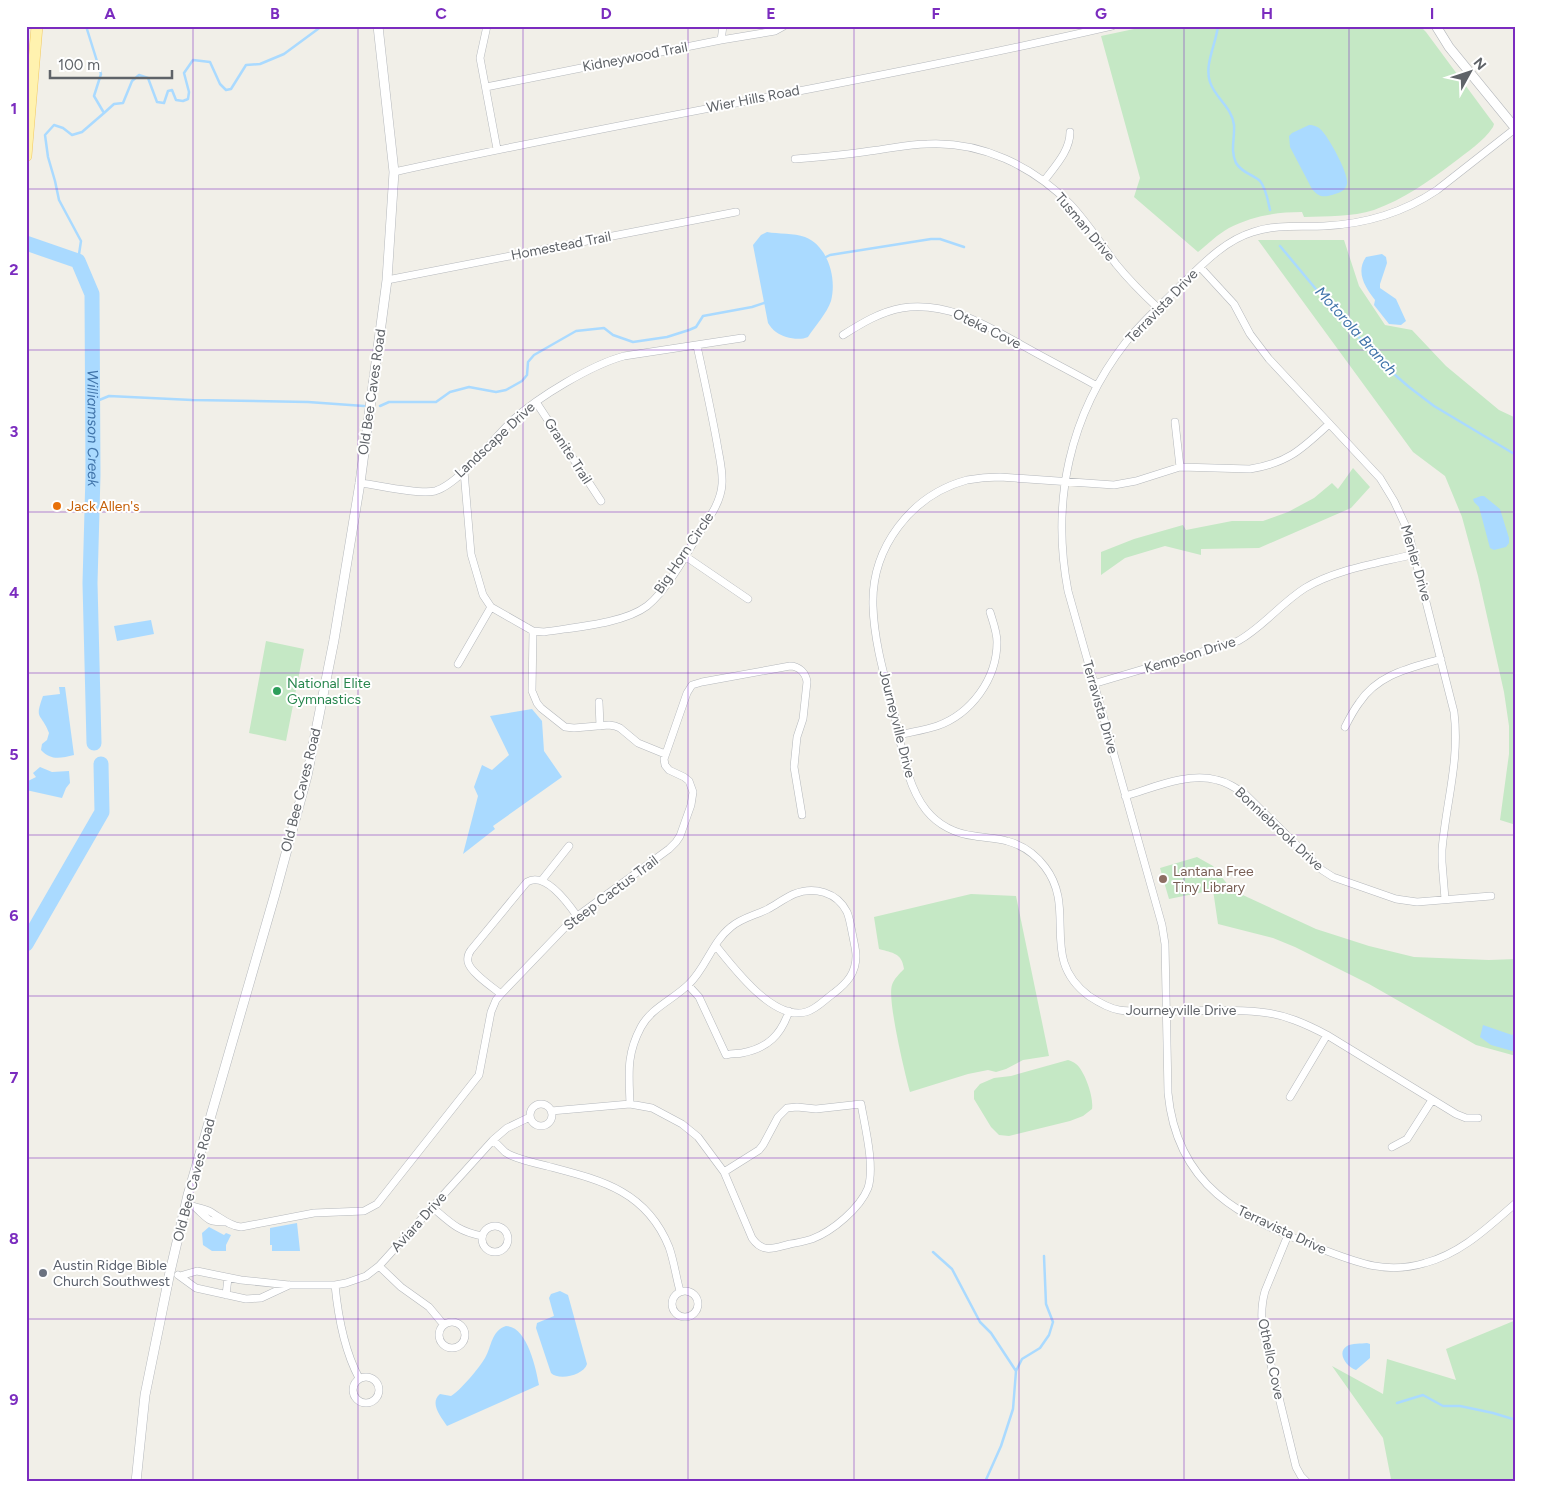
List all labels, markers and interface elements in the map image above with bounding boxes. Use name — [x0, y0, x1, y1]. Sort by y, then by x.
text: A — [104, 4, 116, 23]
text: B — [270, 4, 280, 23]
text: C — [435, 4, 447, 23]
text: D — [600, 4, 612, 23]
text: E — [766, 4, 776, 23]
text: F — [932, 4, 941, 23]
text: G — [1095, 4, 1107, 23]
text: H — [1261, 4, 1273, 23]
text: I — [1430, 4, 1434, 23]
street label: Kidneywood Trail — [581, 38, 689, 76]
scale bar — [50, 48, 172, 80]
north arrow — [1444, 48, 1494, 98]
text: N — [1470, 54, 1490, 74]
text: 100 m — [58, 56, 100, 74]
street label: Wier Hills Road — [705, 82, 801, 116]
text: 1 — [11, 99, 17, 118]
street label: Tusman Drive — [1051, 189, 1119, 265]
street label: Homestead Trail — [509, 228, 613, 264]
text: 2 — [9, 260, 19, 279]
street label: Terravista Drive — [1122, 265, 1202, 347]
water label: Motorola Branch — [1311, 283, 1401, 379]
street label: Oteka Cove — [950, 305, 1024, 353]
street label: Old Bee Caves Road — [355, 328, 389, 456]
water label: Williamson Creek — [83, 369, 102, 488]
street label: Landscape Drive — [451, 398, 539, 481]
street label: Granite Trail — [540, 415, 596, 487]
text: 3 — [10, 422, 19, 441]
place label: Jack Allen's — [67, 498, 140, 515]
marker: Jack Allen's — [51, 500, 63, 512]
street label: Big Horn Circle — [651, 509, 718, 597]
street label: Menler Drive — [1397, 523, 1435, 603]
text: 4 — [9, 583, 19, 602]
street label: Kempson Drive — [1142, 633, 1238, 677]
street label: Terravista Drive — [1079, 658, 1122, 756]
street label: Journeyville Drive — [875, 668, 919, 780]
place label: National Elite Gymnastics — [287, 675, 371, 708]
marker: National Elite Gymnastics — [271, 685, 283, 697]
street label: Old Bee Caves Road — [277, 726, 325, 854]
text: 5 — [9, 745, 19, 764]
street label: Bonniebrook Drive — [1231, 784, 1327, 875]
street label: Steep Cactus Trail — [560, 852, 662, 934]
place label: Lantana Free Tiny Library — [1173, 863, 1254, 896]
marker: Lantana Free Tiny Library — [1157, 873, 1169, 885]
text: 6 — [9, 906, 19, 925]
street label: Journeyville Drive — [1126, 1002, 1237, 1019]
text: 7 — [10, 1068, 19, 1087]
street label: Old Bee Caves Road — [169, 1116, 219, 1244]
street label: Aviara Drive — [388, 1188, 451, 1255]
street label: Terravista Drive — [1235, 1202, 1330, 1258]
text: 8 — [9, 1229, 19, 1248]
place label: Austin Ridge Bible Church Southwest — [53, 1257, 170, 1290]
marker: Austin Ridge Bible Church Southwest — [37, 1267, 49, 1279]
street label: Othello Cove — [1254, 1317, 1288, 1401]
text: 9 — [9, 1390, 19, 1409]

